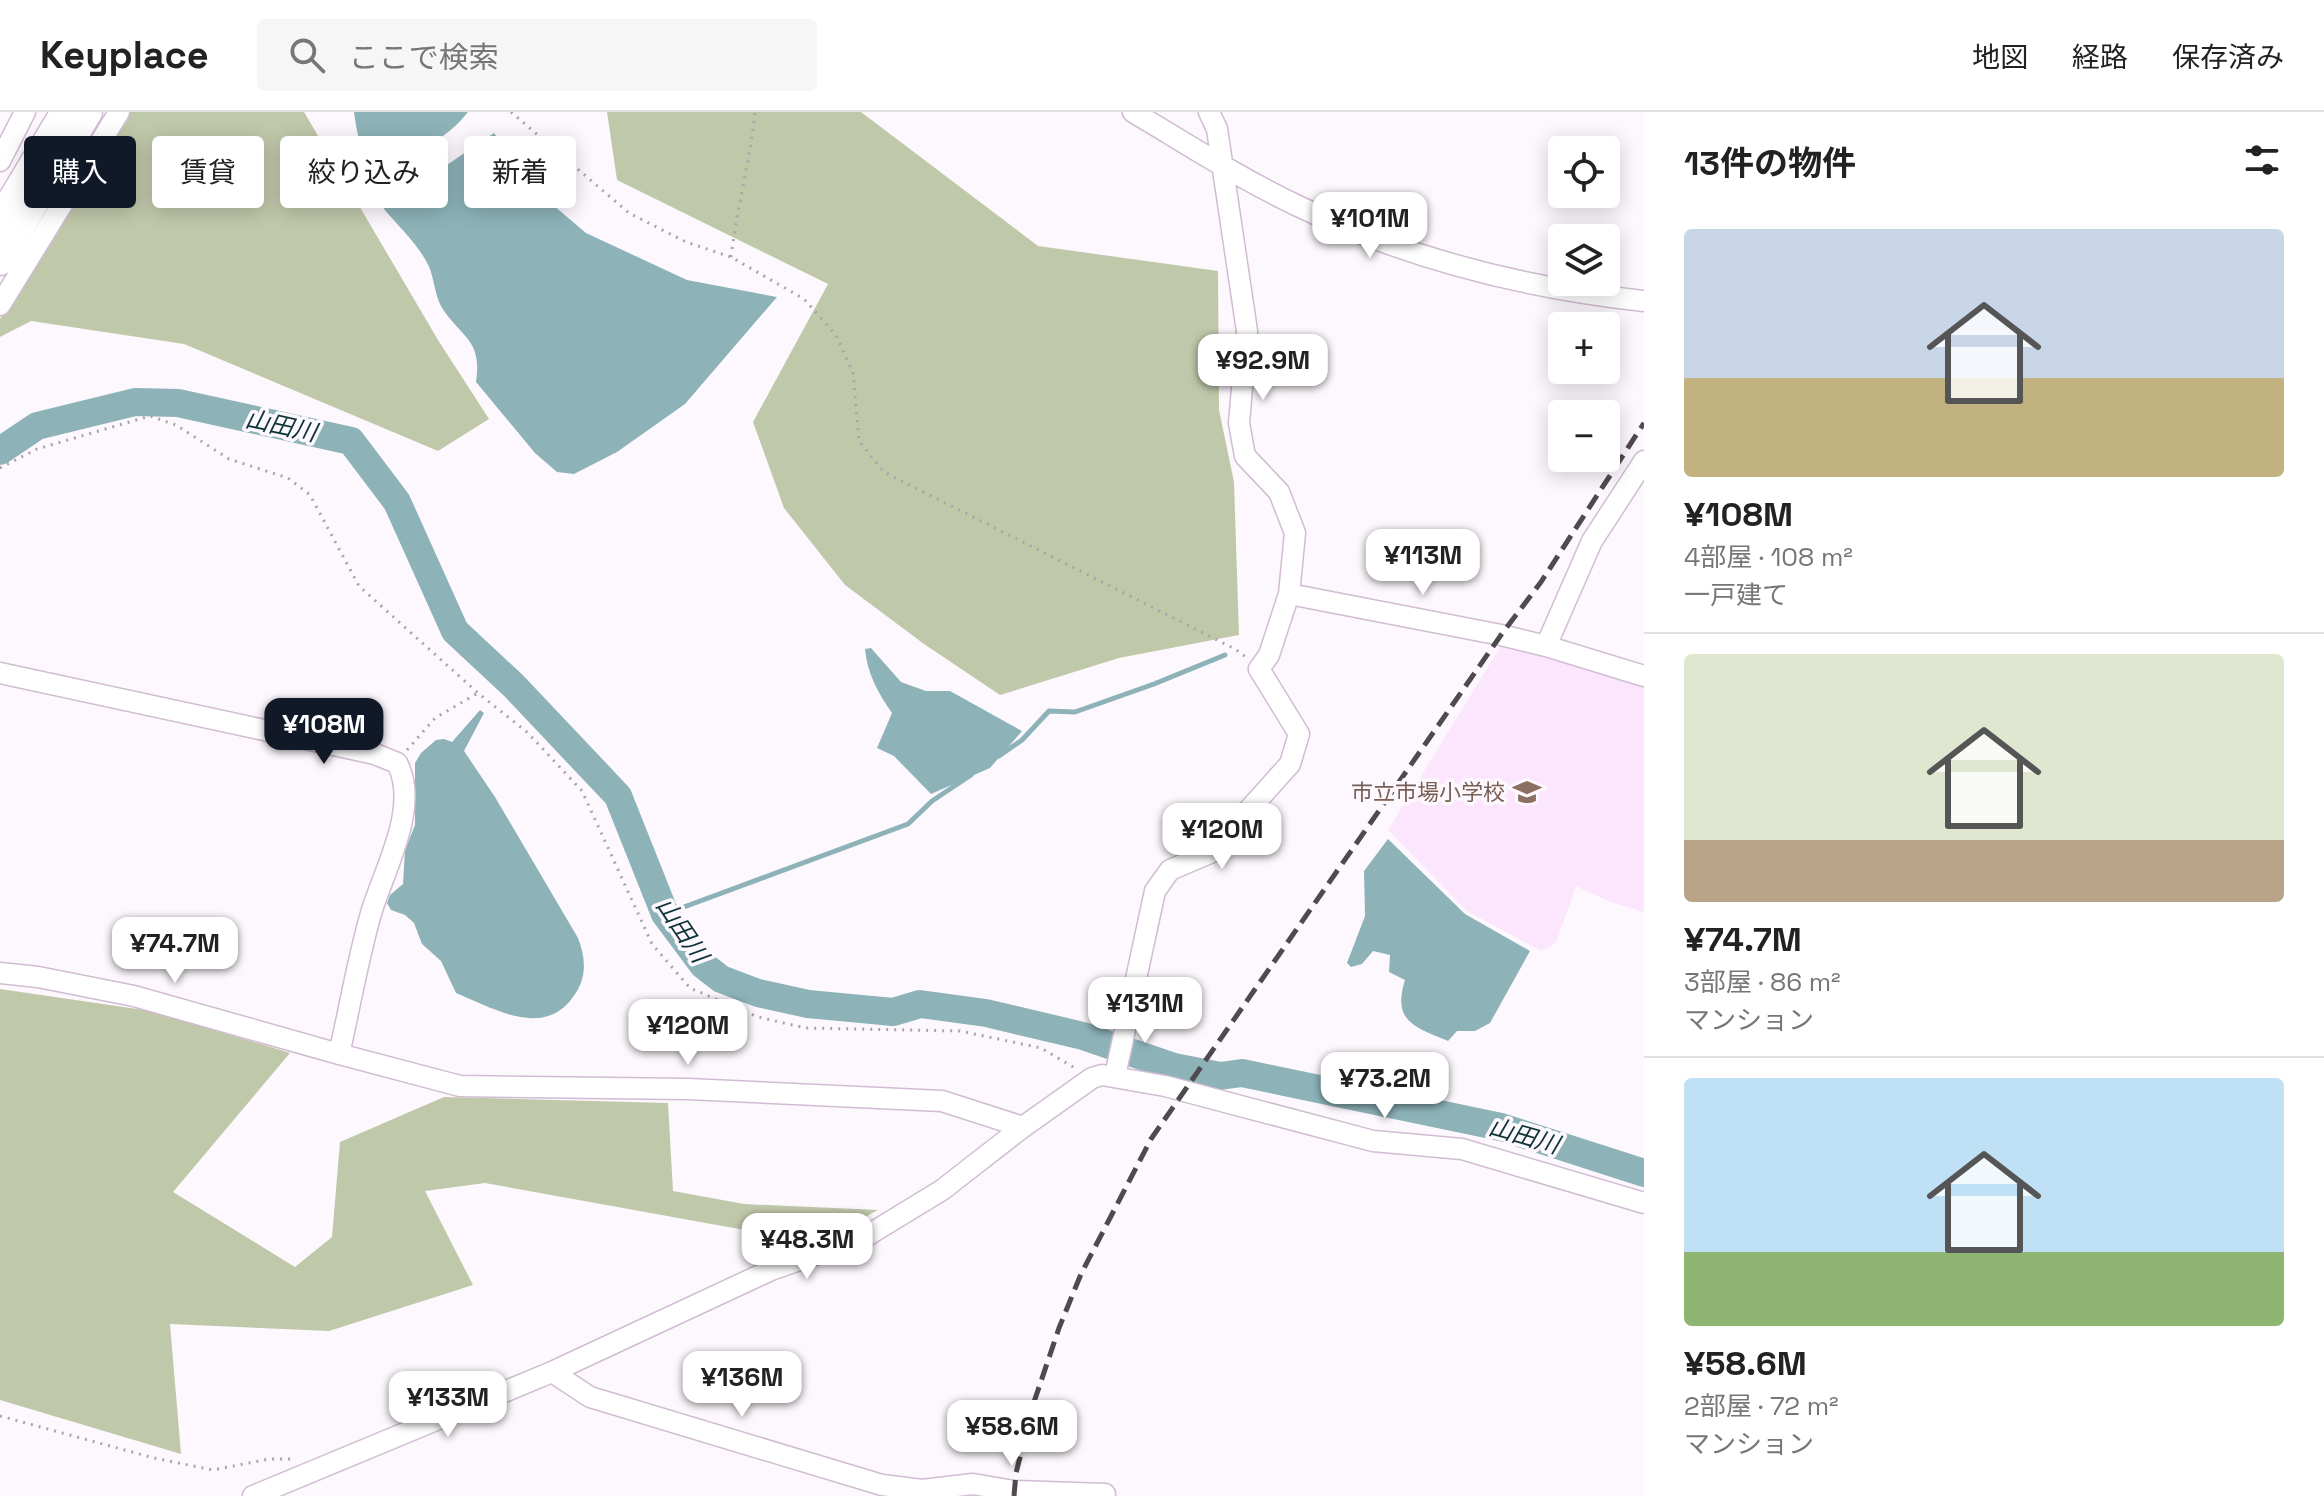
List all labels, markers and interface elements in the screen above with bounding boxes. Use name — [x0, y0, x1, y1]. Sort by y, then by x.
search box — [257, 19, 817, 91]
text: Keyplace — [40, 31, 209, 79]
icon: search — [285, 33, 329, 77]
text: ここで検索 — [349, 38, 499, 77]
text: 地図 — [1972, 39, 2028, 75]
text: 経路 — [2072, 39, 2128, 75]
text: 保存済み — [2172, 39, 2284, 75]
chip: 購入 — [24, 136, 136, 208]
chip: 賃貸 — [152, 136, 264, 208]
chip: 絞り込み — [280, 136, 448, 208]
chip: 新着 — [464, 136, 576, 208]
map controls — [1548, 136, 1620, 472]
button: locate — [1548, 136, 1620, 208]
icon: filters — [2240, 138, 2284, 182]
text: 13件の物件 — [1684, 142, 1856, 185]
pin: ¥101M — [1314, 192, 1426, 260]
text: ¥101M — [1330, 201, 1410, 235]
button: layers — [1548, 224, 1620, 296]
icon: home — [1912, 281, 2056, 425]
button: + — [1548, 312, 1620, 384]
pin: ¥92.9M — [1198, 334, 1328, 402]
text: ¥92.9M — [1216, 343, 1310, 377]
button: − — [1548, 400, 1620, 472]
water label: 山田川 — [243, 403, 322, 449]
text: ¥108M — [1684, 493, 1793, 536]
pin: ¥113M — [1367, 529, 1479, 597]
text: ¥113M — [1384, 538, 1462, 572]
text: 4部屋 · 108 m² — [1684, 540, 1853, 574]
text: 一戸建て — [1684, 578, 1788, 612]
pin: ¥108M — [268, 698, 380, 766]
icon: home — [1912, 706, 2056, 850]
text: ¥108M — [282, 707, 366, 741]
school or university icon: 市立市場小学校 — [1512, 777, 1542, 807]
place label: 市立市場小学校 — [1351, 778, 1505, 806]
pin: ¥120M — [1166, 803, 1278, 871]
text: ¥120M — [1180, 812, 1264, 846]
water label: 山田川 — [649, 891, 717, 971]
pin: ¥74.7M — [110, 917, 240, 985]
text: ¥74.7M — [1684, 918, 1802, 961]
text: ¥74.7M — [130, 926, 220, 960]
text: 3部屋 · 86 m² — [1684, 965, 1841, 999]
pin: ¥131M — [1089, 977, 1201, 1045]
text: ¥131M — [1106, 986, 1184, 1020]
pin: ¥120M — [632, 999, 744, 1067]
text: マンション — [1684, 1003, 1814, 1037]
text: ¥120M — [646, 1008, 730, 1042]
pin: ¥73.2M — [1320, 1052, 1450, 1120]
text: ¥73.2M — [1339, 1061, 1431, 1095]
water label: 山田川 — [1485, 1111, 1566, 1161]
icon: home — [1912, 1130, 2056, 1274]
pin: ¥48.3M — [742, 1213, 872, 1281]
text: ¥48.3M — [760, 1222, 854, 1256]
text: ¥58.6M — [1684, 1342, 1807, 1385]
pin: ¥136M — [686, 1351, 798, 1419]
text: ¥136M — [701, 1360, 783, 1394]
pin: ¥133M — [392, 1371, 504, 1439]
text: ¥133M — [407, 1380, 489, 1414]
text: 2部屋 · 72 m² — [1684, 1389, 1839, 1423]
pin: ¥58.6M — [947, 1400, 1077, 1468]
text: ¥58.6M — [965, 1409, 1059, 1443]
text: マンション — [1684, 1427, 1814, 1461]

